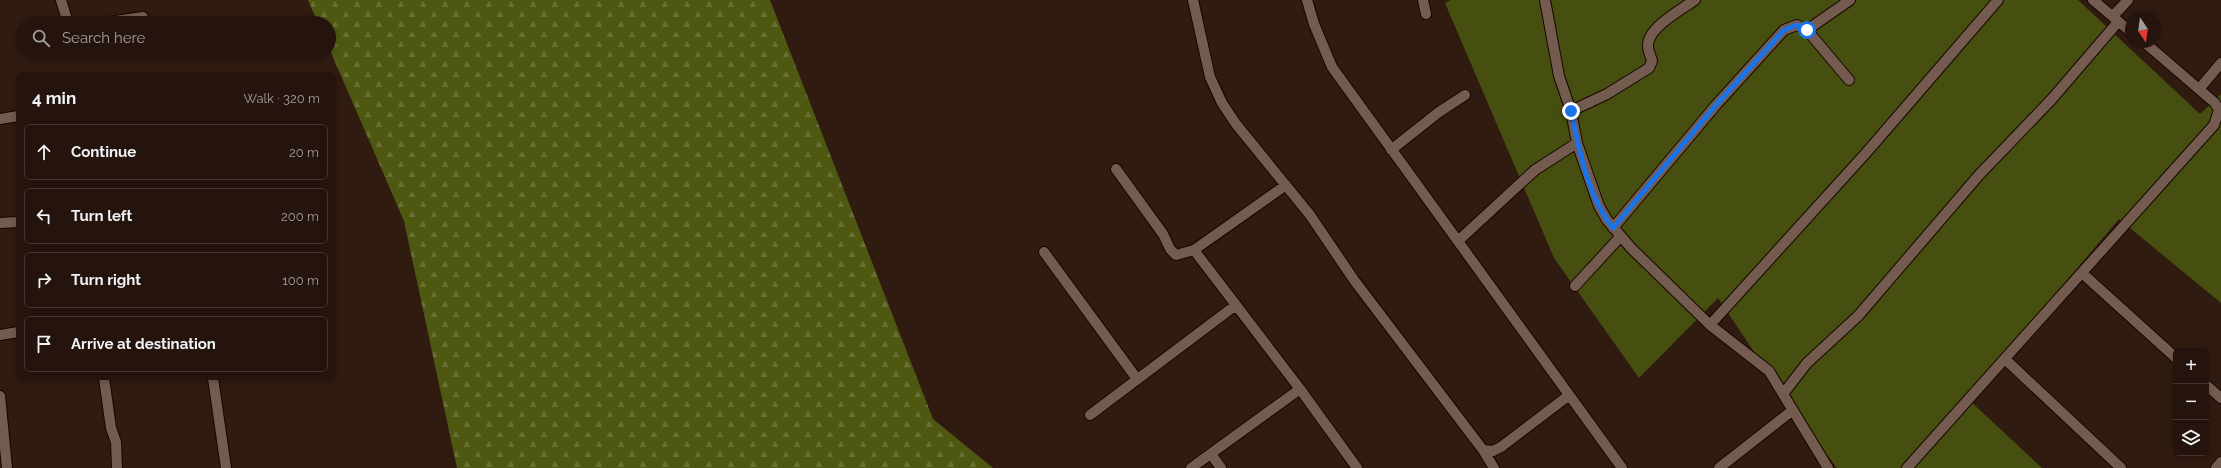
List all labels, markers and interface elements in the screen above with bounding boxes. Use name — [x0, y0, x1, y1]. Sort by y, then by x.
north arrow — [2125, 12, 2161, 48]
search box — [16, 16, 336, 60]
route start — [1798, 21, 1816, 39]
icon: search — [30, 27, 52, 49]
text: Search here — [62, 29, 145, 47]
text: 4 min — [32, 88, 76, 108]
text: Walk · 320 m — [244, 91, 320, 106]
route end — [1562, 102, 1580, 120]
icon: ahead — [33, 141, 55, 163]
text: Continue — [71, 143, 136, 161]
text: 20 m — [289, 145, 319, 160]
icon: left — [33, 205, 55, 227]
text: Turn left — [71, 207, 132, 225]
text: 200 m — [281, 209, 319, 224]
icon: right — [33, 269, 55, 291]
text: Turn right — [71, 271, 141, 289]
text: 100 m — [282, 273, 319, 288]
icon: arrive — [33, 333, 55, 355]
text: Arrive at destination — [71, 335, 216, 353]
map controls — [2173, 348, 2209, 456]
button: + — [2173, 348, 2209, 384]
button: − — [2173, 384, 2209, 420]
button: layers — [2173, 420, 2209, 456]

